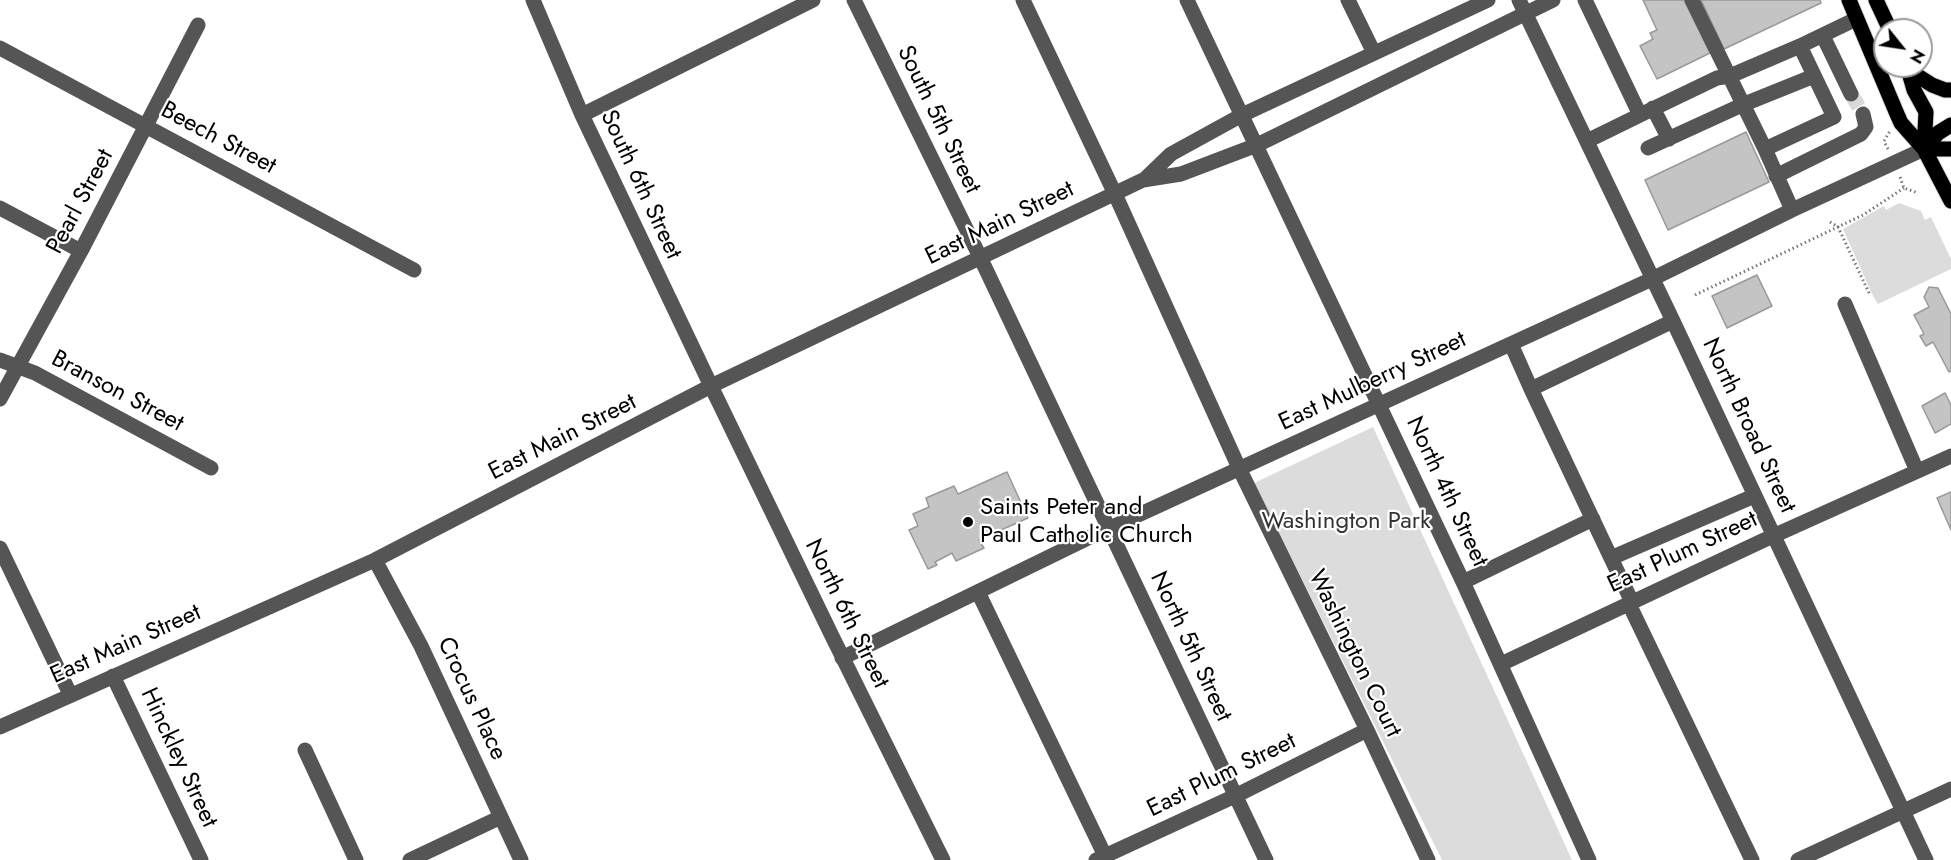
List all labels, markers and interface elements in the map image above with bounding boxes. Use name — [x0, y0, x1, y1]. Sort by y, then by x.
north arrow — [1873, 18, 1933, 78]
street label: South 5th Street — [890, 41, 986, 199]
text: N — [1904, 45, 1930, 68]
street label: Beech Street — [155, 97, 281, 181]
street label: South 6th Street — [593, 106, 687, 264]
street label: Pearl Street — [41, 145, 121, 259]
street label: East Main Street — [921, 176, 1079, 272]
street label: East Mulberry Street — [1275, 326, 1471, 438]
street label: North Broad Street — [1695, 334, 1801, 518]
street label: Branson Street — [46, 345, 188, 439]
street label: East Main Street — [484, 388, 642, 488]
street label: North 4th Street — [1399, 412, 1493, 572]
place label: Saints Peter and Paul Catholic Church — [980, 494, 1193, 550]
street label: East Plum Street — [1604, 506, 1762, 600]
park label: Washington Park — [1261, 508, 1431, 536]
marker: Saints Peter and Paul Catholic Church — [961, 515, 975, 529]
street label: North 6th Street — [798, 535, 894, 693]
street label: Washington Court — [1301, 566, 1407, 742]
street label: North 5th Street — [1143, 568, 1237, 726]
street label: East Main Street — [46, 599, 206, 691]
street label: Crocus Place — [430, 633, 512, 765]
street label: Hinckley Street — [133, 684, 223, 832]
street label: East Plum Street — [1143, 728, 1301, 824]

